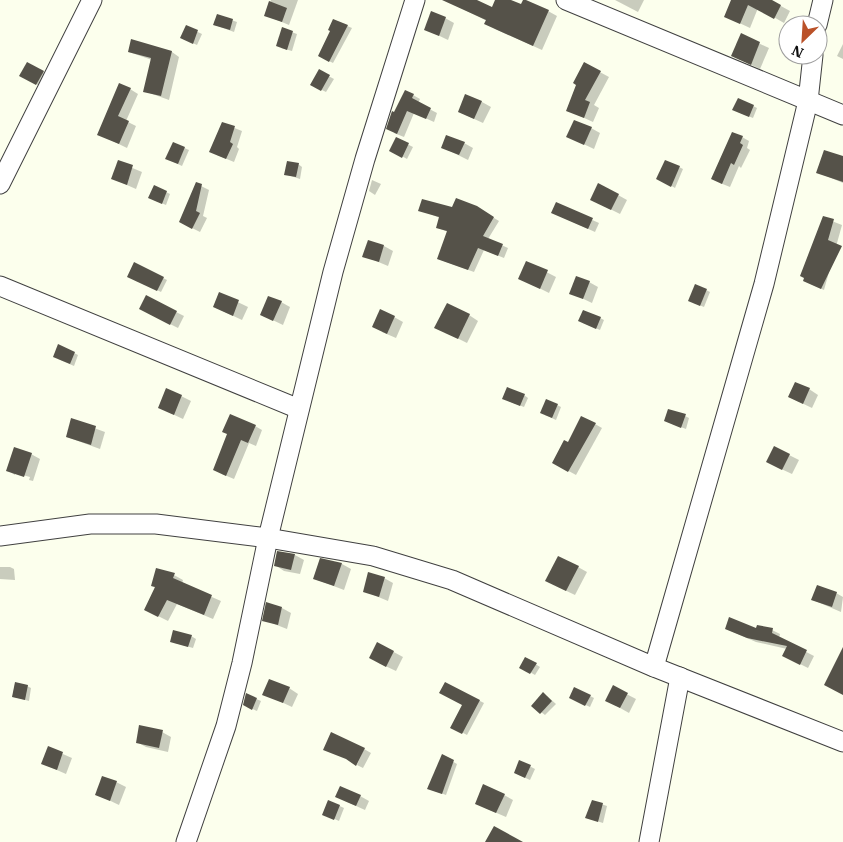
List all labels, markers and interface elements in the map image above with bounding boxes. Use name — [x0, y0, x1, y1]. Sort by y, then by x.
north arrow — [778, 15, 828, 65]
text: N — [789, 41, 806, 62]

